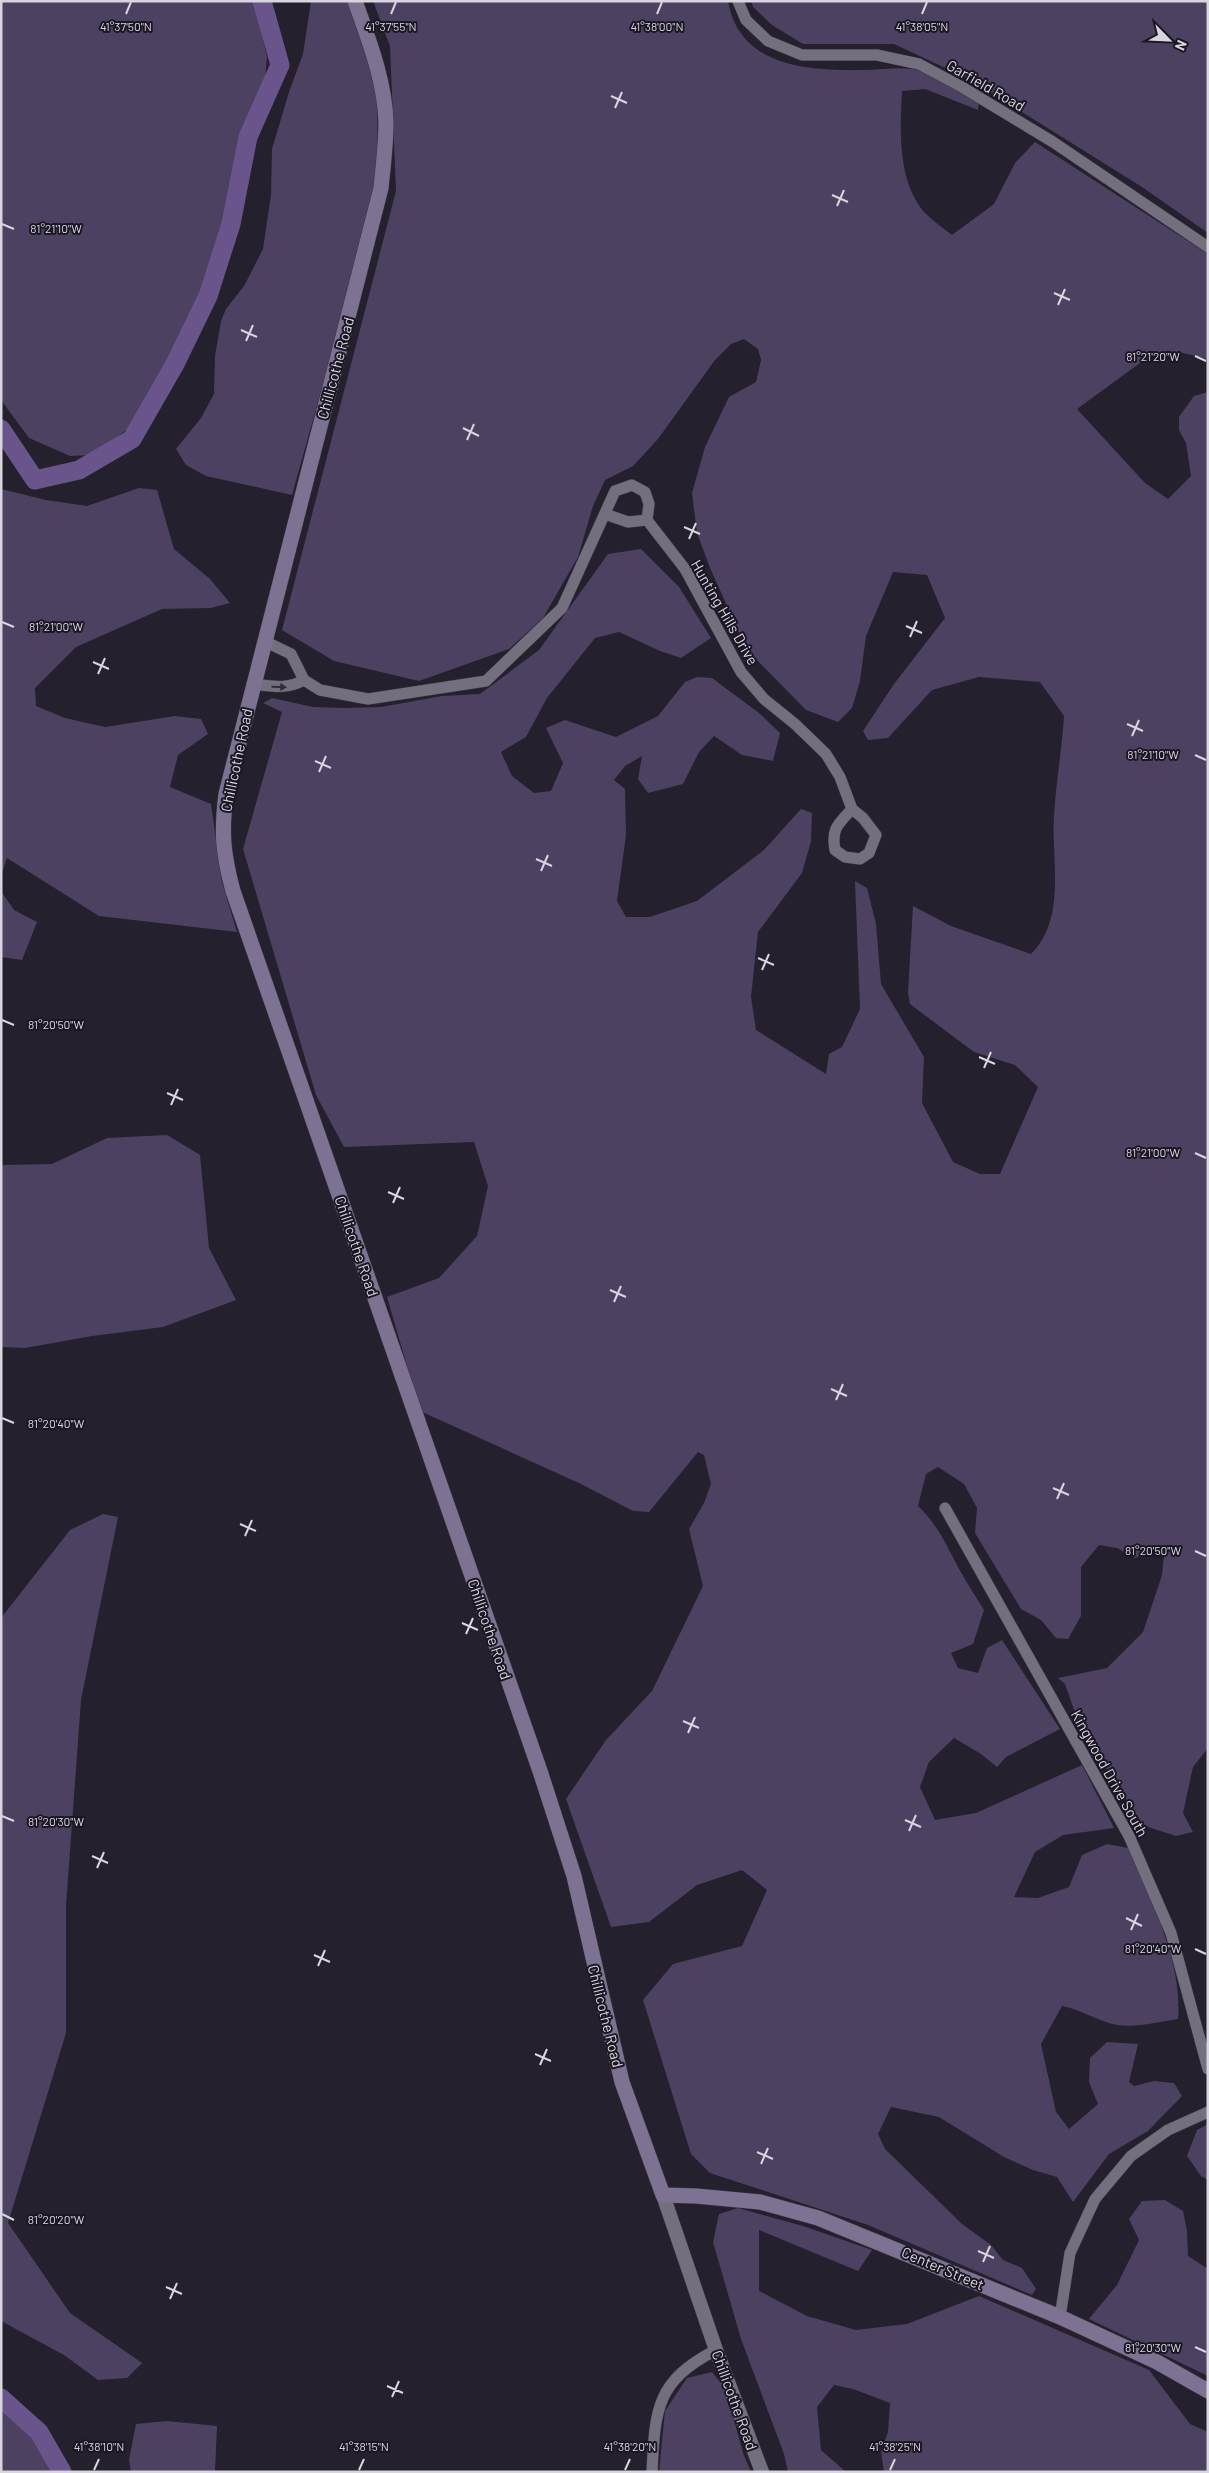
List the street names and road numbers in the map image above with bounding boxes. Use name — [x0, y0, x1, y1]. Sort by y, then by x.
street label: Garfield Road — [944, 55, 1028, 115]
street label: Chillicothe Road — [313, 315, 357, 421]
street label: Hunting Hills Drive — [688, 556, 762, 668]
street label: Chillicothe Road — [216, 707, 256, 813]
street label: Chillicothe Road — [331, 1193, 383, 1299]
street label: Chillicothe Road — [464, 1576, 516, 1682]
street label: Kingwood Drive South — [1068, 1706, 1152, 1840]
street label: Chillicothe Road — [585, 1963, 627, 2069]
street label: Center Street — [899, 2243, 987, 2293]
street label: Chillicothe Road — [709, 2347, 761, 2453]

